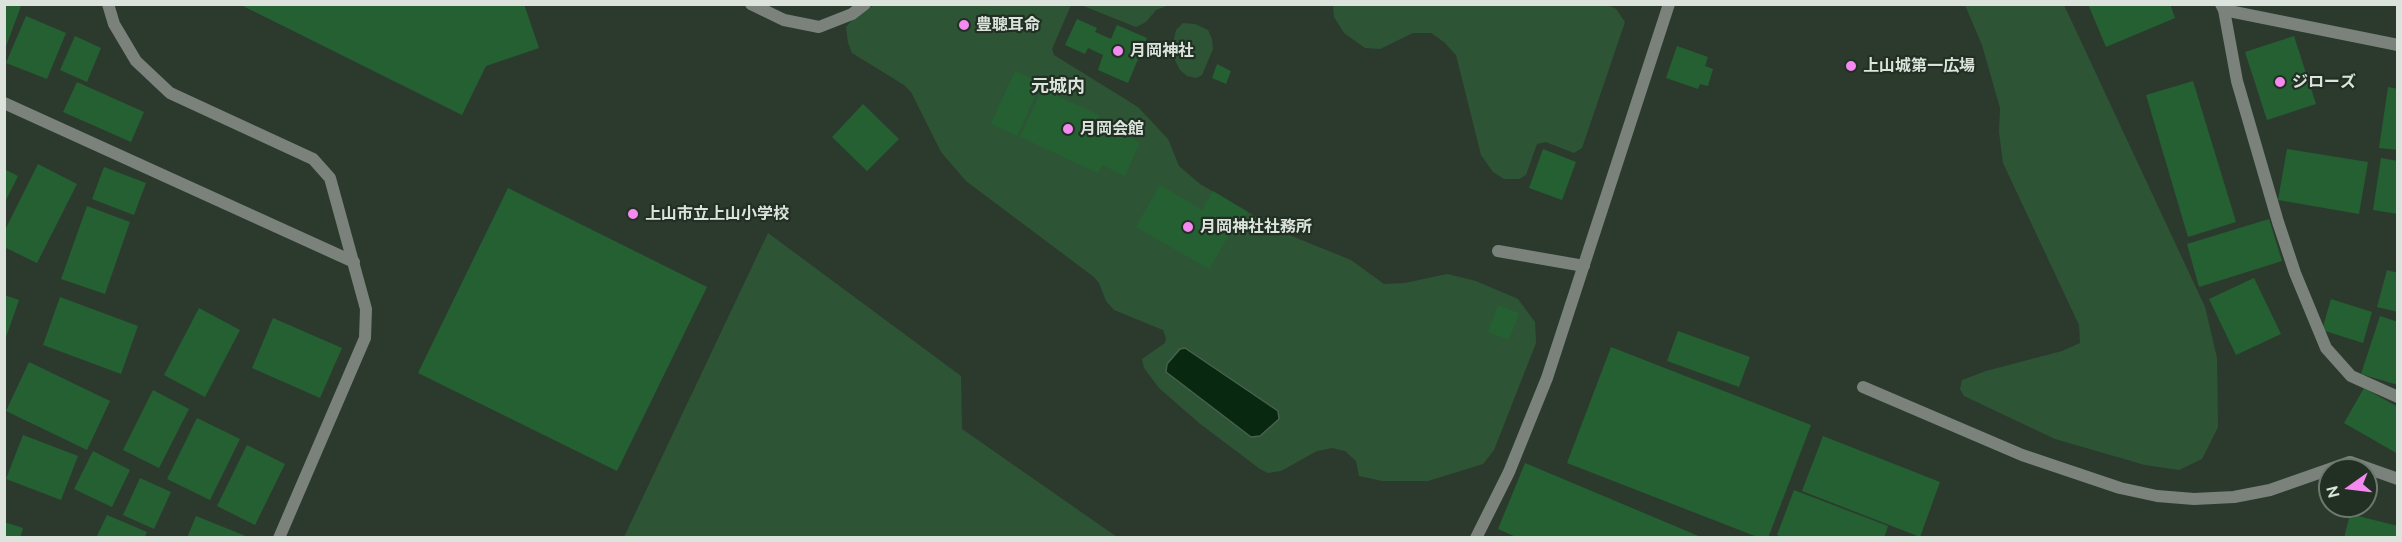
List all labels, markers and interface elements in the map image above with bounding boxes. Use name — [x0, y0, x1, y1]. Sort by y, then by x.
place label: 豊聰耳命 — [976, 15, 1040, 35]
marker: 豊聰耳命 — [957, 18, 971, 32]
place label: 月岡神社 — [1130, 41, 1194, 61]
marker: 月岡神社 — [1111, 44, 1125, 58]
place label: 上山城第一広場 — [1863, 56, 1975, 76]
marker: 上山城第一広場 — [1844, 59, 1858, 73]
place label: ジローズ — [2292, 72, 2356, 92]
district label: 元城内 — [1031, 75, 1085, 97]
marker: ジローズ — [2273, 75, 2287, 89]
place label: 月岡会館 — [1080, 119, 1144, 139]
marker: 月岡会館 — [1061, 122, 1075, 136]
place label: 上山市立上山小学校 — [645, 204, 789, 224]
marker: 上山市立上山小学校 — [626, 207, 640, 221]
place label: 月岡神社社務所 — [1200, 217, 1312, 237]
marker: 月岡神社社務所 — [1181, 220, 1195, 234]
north arrow — [2318, 458, 2378, 518]
text: N — [2322, 484, 2343, 500]

